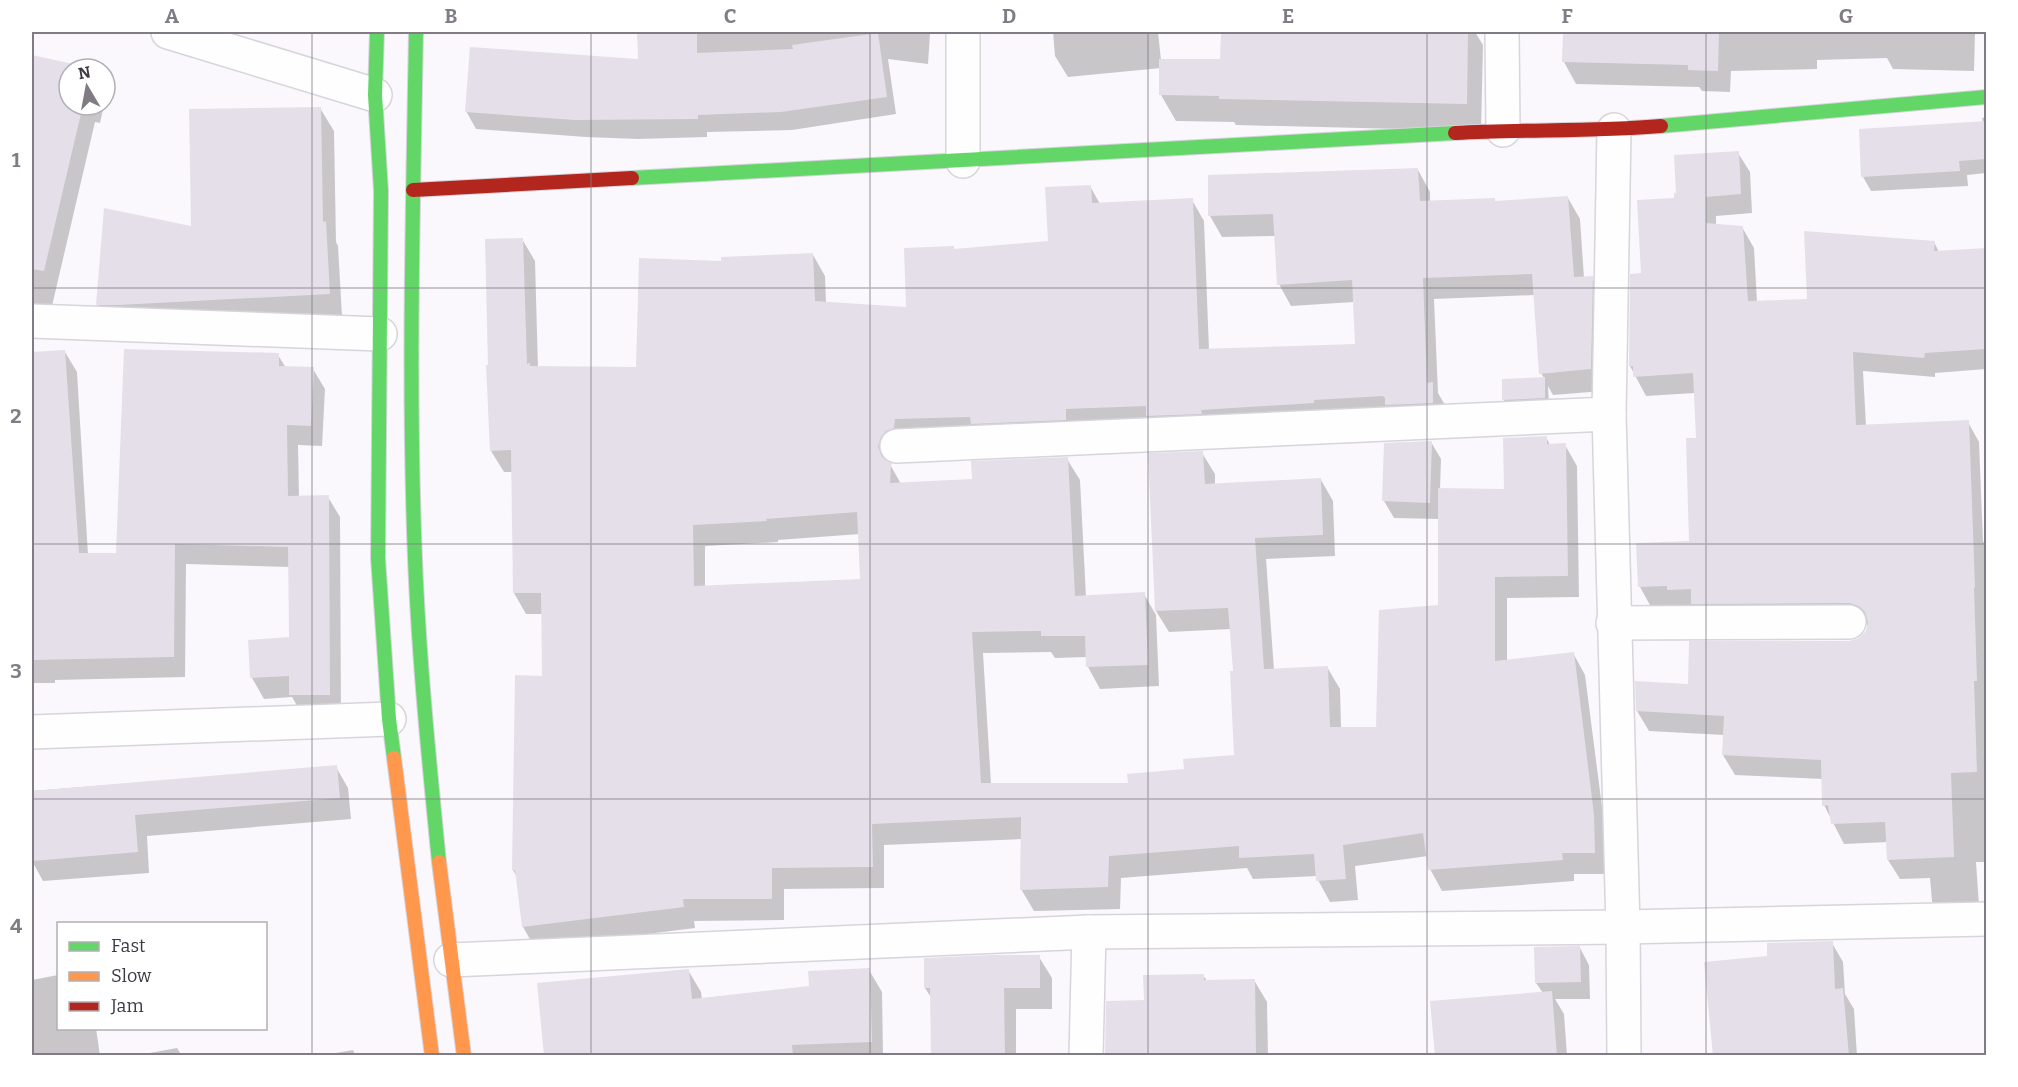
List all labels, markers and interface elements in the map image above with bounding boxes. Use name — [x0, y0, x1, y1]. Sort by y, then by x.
text: A — [165, 4, 180, 28]
text: B — [445, 4, 458, 28]
text: C — [724, 4, 736, 28]
text: D — [1002, 4, 1016, 28]
text: E — [1282, 4, 1294, 28]
text: F — [1561, 4, 1573, 28]
text: G — [1839, 4, 1853, 28]
north arrow — [57, 57, 117, 117]
text: N — [77, 62, 92, 83]
text: 1 — [12, 148, 21, 172]
text: 2 — [10, 404, 22, 428]
text: 3 — [10, 659, 22, 683]
text: 4 — [10, 914, 22, 938]
legend — [57, 922, 267, 1030]
text: Fast — [111, 935, 146, 957]
text: Slow — [111, 965, 152, 987]
text: Jam — [110, 995, 144, 1017]

